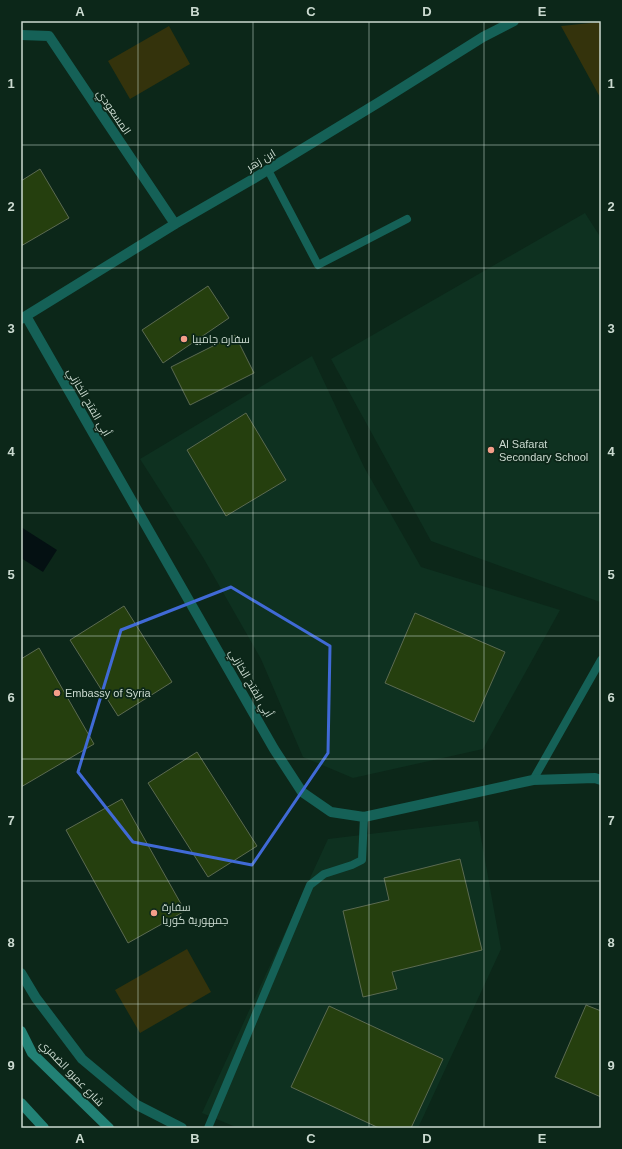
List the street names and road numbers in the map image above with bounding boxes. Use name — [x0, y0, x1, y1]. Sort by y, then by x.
street label: المسعودي — [92, 87, 133, 138]
street label: ابن زهر — [244, 147, 278, 175]
street label: أبي الفتح الخازني — [62, 365, 114, 440]
street label: أبي الفتح الخازني — [224, 646, 276, 721]
street label: شارع عمرو الضمري — [35, 1038, 106, 1110]

